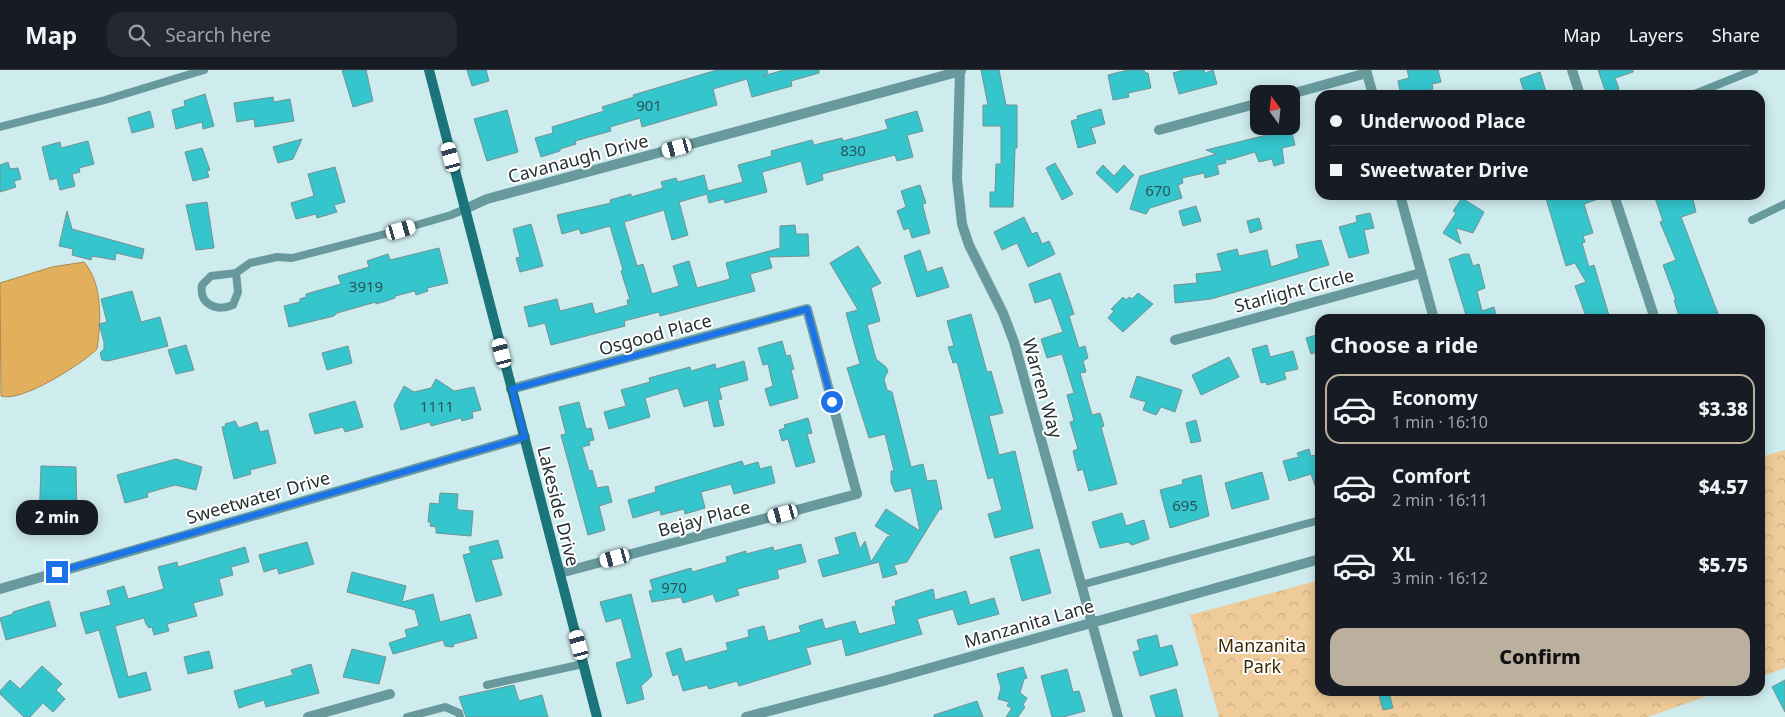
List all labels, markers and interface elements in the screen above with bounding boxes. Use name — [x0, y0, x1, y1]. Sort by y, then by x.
search box — [107, 12, 457, 57]
text: Map — [25, 18, 77, 51]
icon: search — [125, 21, 153, 49]
text: Search here — [165, 22, 271, 48]
text: Map — [1563, 23, 1601, 47]
text: Layers — [1629, 23, 1684, 47]
text: Share — [1712, 23, 1760, 47]
north arrow — [1250, 85, 1300, 135]
map controls — [1250, 85, 1300, 135]
house number: 901 — [636, 95, 662, 115]
text: Underwood Place — [1360, 108, 1526, 134]
street label: Cavanaugh Drive — [505, 128, 651, 188]
car — [660, 137, 693, 159]
house number: 830 — [840, 140, 866, 160]
car — [439, 141, 462, 173]
text: Sweetwater Drive — [1360, 157, 1529, 183]
house number: 670 — [1145, 180, 1171, 200]
car — [384, 219, 417, 241]
street label: Starlight Circle — [1231, 262, 1357, 318]
house number: 3919 — [349, 276, 383, 296]
street label: Osgood Place — [596, 307, 714, 361]
text: Choose a ride — [1330, 329, 1478, 359]
street label: Warren Way — [1017, 335, 1069, 441]
car — [490, 337, 513, 369]
text: Economy — [1392, 385, 1478, 411]
icon: car — [1332, 387, 1377, 432]
route start — [821, 391, 843, 413]
house number: 1111 — [420, 396, 454, 416]
text: $3.38 — [1699, 396, 1748, 422]
text: 1 min · 16:10 — [1392, 411, 1488, 433]
street label: Lakeside Drive — [532, 443, 586, 569]
text: Comfort — [1392, 463, 1471, 489]
street label: Sweetwater Drive — [183, 465, 333, 529]
icon: car — [1332, 465, 1377, 510]
text: $4.57 — [1699, 474, 1748, 500]
text: 2 min · 16:11 — [1392, 489, 1488, 511]
street label: Bejay Place — [655, 494, 753, 542]
house number: 695 — [1172, 495, 1198, 515]
callout: 2 min — [16, 500, 98, 534]
car — [766, 503, 799, 525]
text: 2 min — [35, 506, 79, 528]
text: XL — [1392, 541, 1415, 567]
icon: car — [1332, 543, 1377, 588]
car — [598, 547, 631, 569]
text: $5.75 — [1699, 552, 1748, 578]
route end — [46, 561, 68, 583]
text: 3 min · 16:12 — [1392, 567, 1488, 589]
house number: 970 — [661, 577, 687, 597]
street label: Manzanita Lane — [961, 593, 1097, 653]
button: Confirm — [1330, 628, 1750, 686]
car — [567, 629, 590, 661]
park label: Manzanita Park — [1218, 633, 1306, 678]

